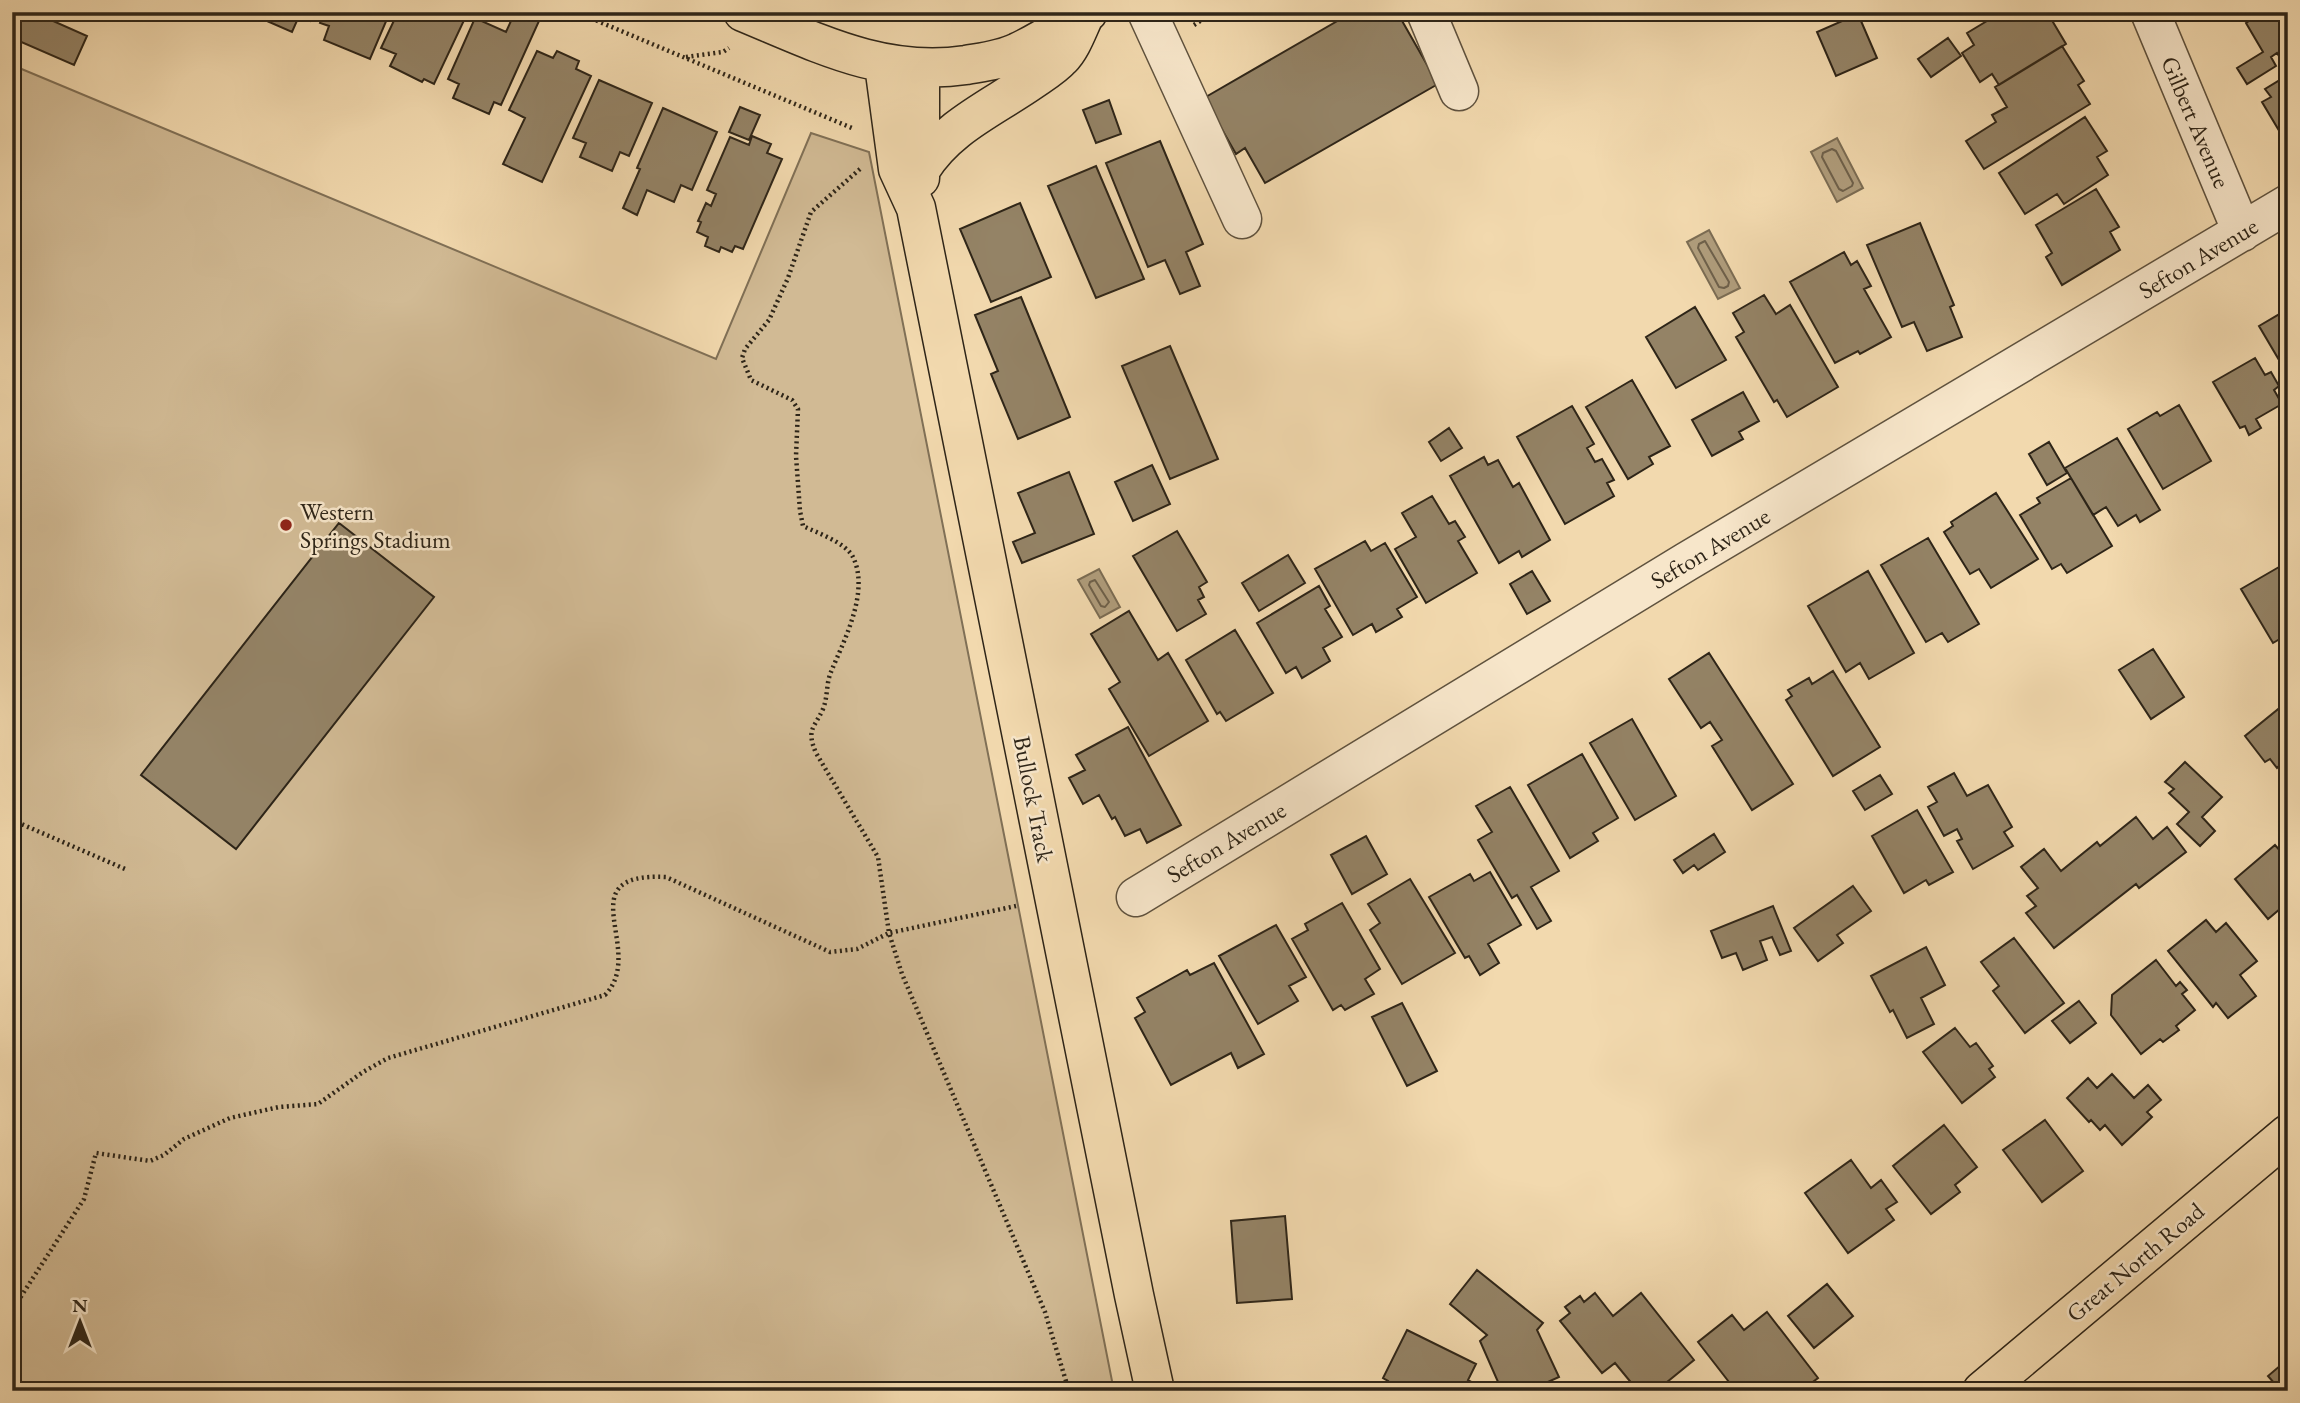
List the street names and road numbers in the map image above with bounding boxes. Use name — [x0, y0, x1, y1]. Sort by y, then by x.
street label: Gilbert Avenue — [2154, 51, 2238, 193]
street label: Sefton Avenue — [2133, 210, 2263, 306]
street label: Sefton Avenue — [1645, 500, 1775, 596]
street label: Bullock Track — [1007, 733, 1062, 866]
street label: Sefton Avenue — [1161, 794, 1291, 890]
street label: Great North Road — [2060, 1195, 2211, 1329]

